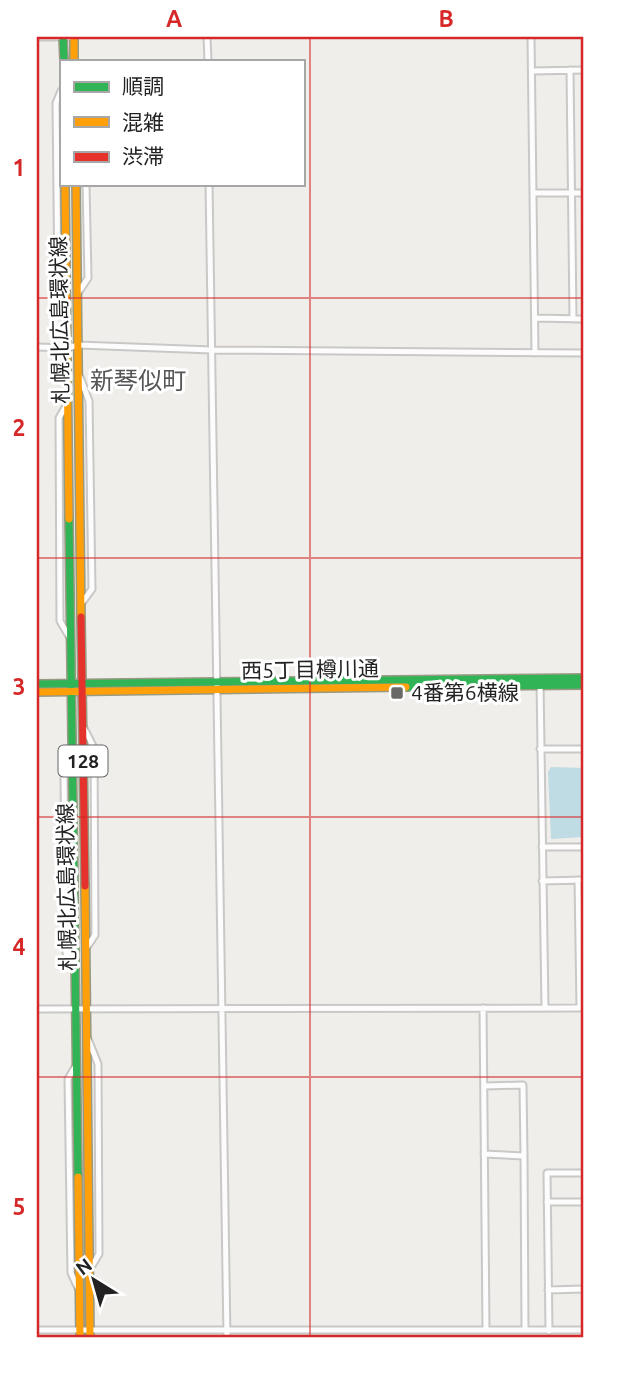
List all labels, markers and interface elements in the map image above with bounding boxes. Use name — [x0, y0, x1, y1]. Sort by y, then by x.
text: A — [166, 6, 182, 31]
text: B — [438, 6, 454, 31]
legend — [60, 60, 304, 186]
text: 順調 — [122, 74, 164, 98]
text: 混雑 — [122, 110, 164, 134]
text: 渋滞 — [122, 144, 164, 168]
text: 1 — [13, 155, 25, 180]
street label: 札幌北広島環状線 — [46, 236, 72, 404]
district label: 新琴似町 — [90, 367, 186, 394]
text: 2 — [13, 415, 25, 440]
street label: 西5丁目樽川通 — [241, 656, 379, 682]
text: 3 — [13, 674, 25, 699]
place label: 4番第6横線 — [411, 680, 519, 704]
marker: 4番第6横線 — [389, 685, 405, 701]
road number: 128 — [58, 746, 108, 776]
street label: 札幌北広島環状線 — [53, 803, 79, 971]
text: 4 — [13, 934, 26, 959]
text: 5 — [13, 1194, 25, 1219]
north arrow — [60, 1246, 130, 1316]
text: N — [71, 1253, 96, 1279]

